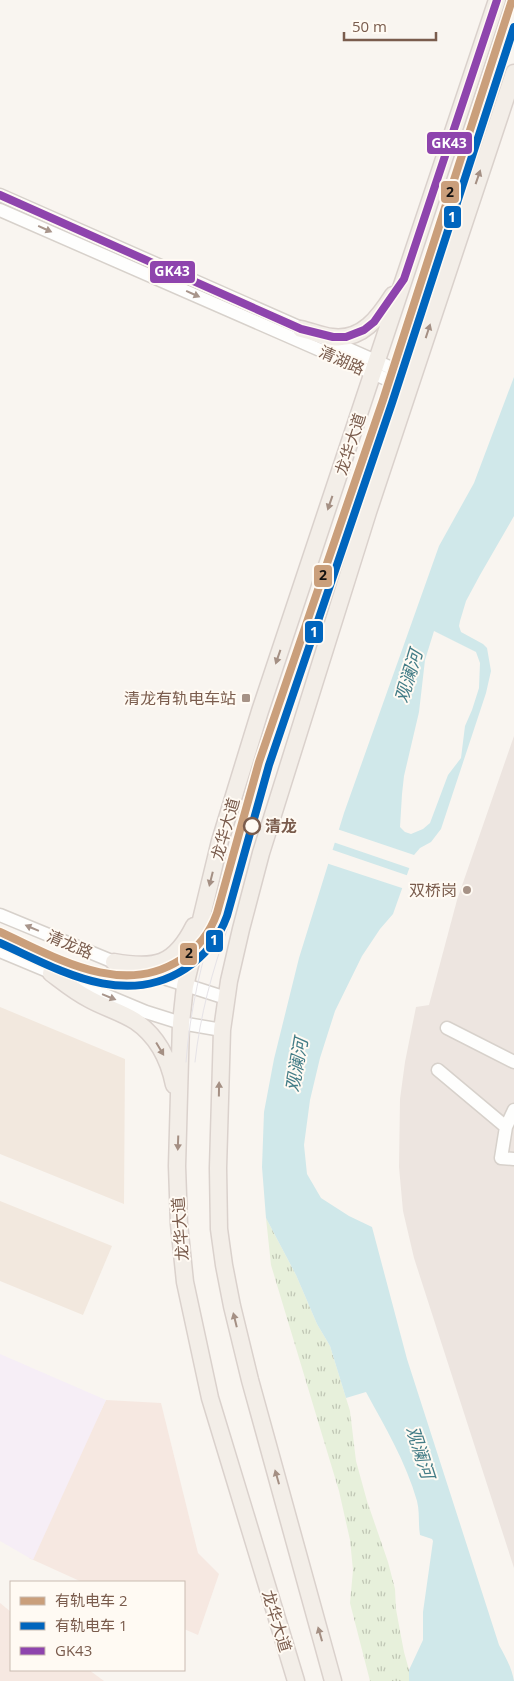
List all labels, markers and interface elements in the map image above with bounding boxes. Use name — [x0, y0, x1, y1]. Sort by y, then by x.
scale bar — [344, 10, 436, 42]
text: 50 m — [352, 16, 387, 36]
line badge: GK43 — [426, 131, 473, 155]
text: GK43 — [431, 133, 467, 152]
one-way arrow — [475, 169, 483, 184]
line badge: 2 — [440, 180, 460, 204]
text: 2 — [446, 182, 454, 201]
line badge: 1 — [443, 205, 462, 229]
text: 1 — [448, 207, 456, 226]
one-way arrow — [38, 226, 52, 234]
line badge: GK43 — [149, 260, 196, 284]
text: GK43 — [154, 261, 190, 280]
one-way arrow — [186, 291, 200, 299]
one-way arrow — [424, 323, 432, 338]
street label: 清湖路 — [316, 340, 368, 380]
street label: 龙华大道 — [330, 410, 370, 478]
one-way arrow — [326, 496, 334, 511]
line badge: 2 — [313, 564, 333, 588]
text: 2 — [319, 565, 327, 584]
line badge: 1 — [304, 620, 324, 644]
text: 1 — [310, 622, 318, 641]
water label: 观澜河 — [389, 644, 428, 705]
one-way arrow — [274, 649, 281, 664]
place label: 清龙有轨电车站 — [124, 687, 236, 709]
marker: 清龙有轨电车站 — [240, 692, 252, 704]
street label: 龙华大道 — [206, 795, 244, 863]
place label: 清龙 — [265, 815, 297, 837]
marker: 清龙 — [243, 817, 261, 835]
one-way arrow — [207, 872, 215, 887]
place label: 双桥岗 — [409, 879, 457, 901]
marker: 双桥岗 — [461, 884, 473, 896]
one-way arrow — [25, 924, 39, 932]
street label: 清龙路 — [44, 924, 96, 964]
line badge: 1 — [205, 929, 224, 953]
text: 1 — [210, 930, 218, 949]
line badge: 2 — [179, 942, 198, 966]
text: 2 — [185, 943, 193, 962]
one-way arrow — [102, 994, 116, 1002]
water label: 观澜河 — [279, 1033, 313, 1094]
one-way arrow — [156, 1043, 165, 1056]
one-way arrow — [216, 1081, 224, 1097]
one-way arrow — [174, 1136, 182, 1152]
street label: 龙华大道 — [167, 1196, 193, 1262]
one-way arrow — [231, 1313, 239, 1328]
water label: 观澜河 — [401, 1423, 442, 1484]
one-way arrow — [272, 1470, 280, 1485]
legend — [10, 1581, 185, 1671]
street label: 龙华大道 — [257, 1587, 297, 1655]
text: 有轨电车 2 — [55, 1590, 127, 1610]
text: 有轨电车 1 — [55, 1615, 127, 1635]
one-way arrow — [316, 1626, 324, 1641]
text: GK43 — [55, 1640, 92, 1660]

